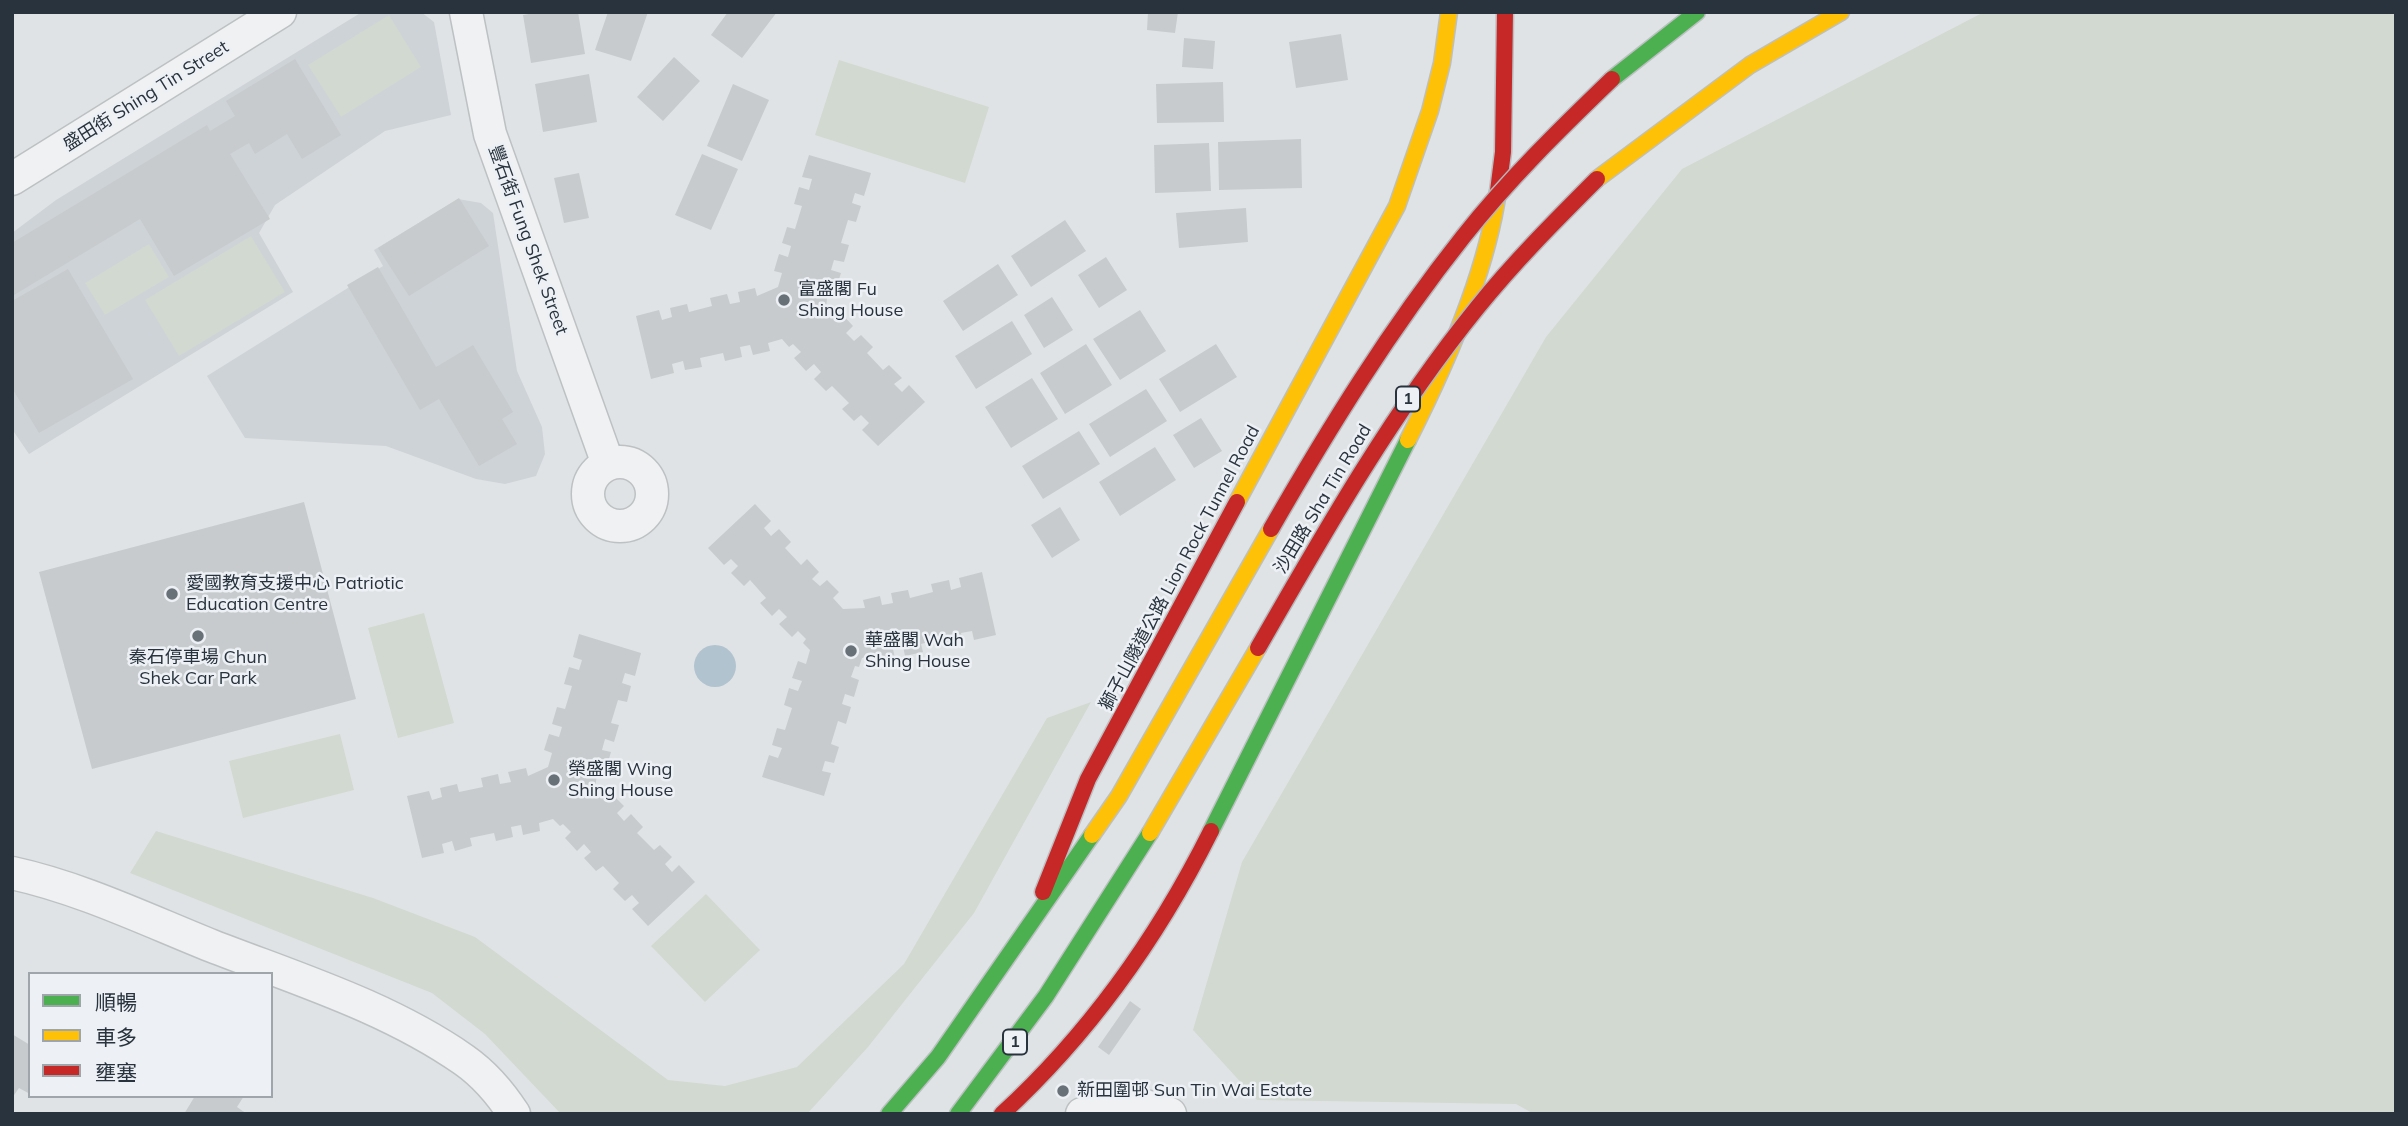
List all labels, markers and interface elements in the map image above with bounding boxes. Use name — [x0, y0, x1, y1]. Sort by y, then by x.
street label: 盛田街 Shing Tin Street — [59, 36, 233, 156]
street label: 豐石街 Fung Shek Street — [484, 142, 572, 338]
place label: 富盛閣 Fu Shing House — [798, 279, 903, 322]
marker: 富盛閣 Fu Shing House — [776, 292, 792, 308]
road number: 1 — [1396, 386, 1420, 412]
street label: 沙田路 Sha Tin Road — [1270, 420, 1376, 578]
street label: 獅子山隧道公路 Lion Rock Tunnel Road — [1095, 422, 1265, 714]
place label: 愛國教育支援中心 Patriotic Education Centre — [186, 573, 404, 616]
marker: 愛國教育支援中心 Patriotic Education Centre — [164, 586, 180, 602]
marker: 秦石停車場 Chun Shek Car Park — [190, 628, 206, 644]
place label: 華盛閣 Wah Shing House — [865, 630, 970, 672]
marker: 華盛閣 Wah Shing House — [843, 643, 859, 659]
place label: 秦石停車場 Chun Shek Car Park — [129, 647, 267, 690]
place label: 榮盛閣 Wing Shing House — [568, 759, 673, 802]
marker: 榮盛閣 Wing Shing House — [546, 772, 562, 788]
legend — [28, 972, 273, 1098]
text: 順暢 — [95, 989, 137, 1015]
text: 車多 — [95, 1024, 137, 1050]
road number: 1 — [1003, 1030, 1027, 1054]
text: 壅塞 — [95, 1059, 137, 1085]
place label: 新田圍邨 Sun Tin Wai Estate — [1077, 1080, 1312, 1102]
marker: 新田圍邨 Sun Tin Wai Estate — [1055, 1083, 1071, 1099]

